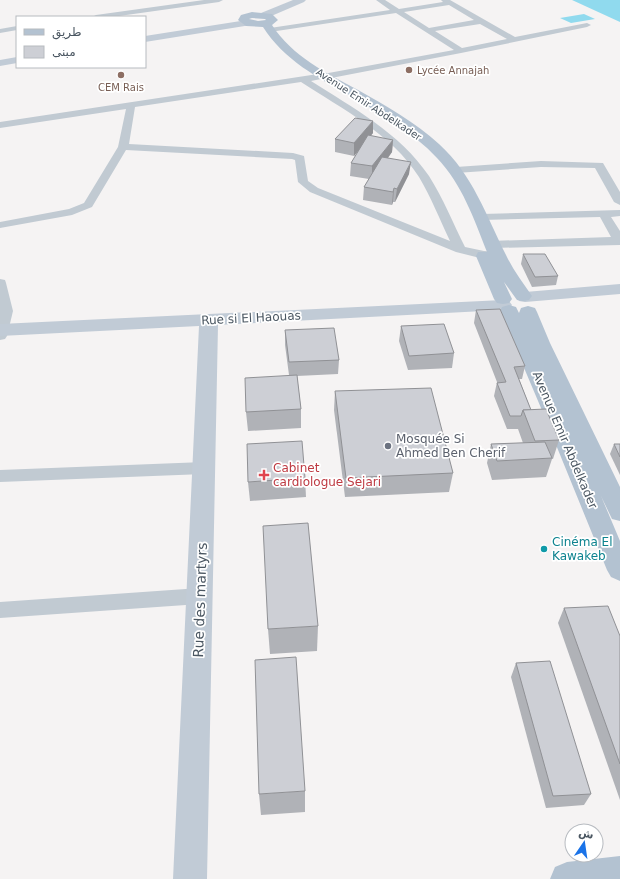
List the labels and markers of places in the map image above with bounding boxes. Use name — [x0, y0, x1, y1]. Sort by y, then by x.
marker: Lycée Annajah — [404, 65, 414, 75]
place label: Lycée Annajah — [417, 65, 489, 76]
marker: CEM Rais — [116, 70, 126, 80]
place label: CEM Rais — [98, 82, 144, 93]
place label: Mosquée Si Ahmed Ben Cherif — [396, 432, 506, 460]
marker: Mosquée Si Ahmed Ben Cherif — [383, 441, 393, 451]
place label: Cabinet cardiologue Sejari — [273, 461, 381, 489]
marker: Cabinet cardiologue Sejari — [258, 469, 270, 481]
place label: Cinéma El Kawakeb — [552, 535, 612, 563]
marker: Cinéma El Kawakeb — [539, 544, 549, 554]

